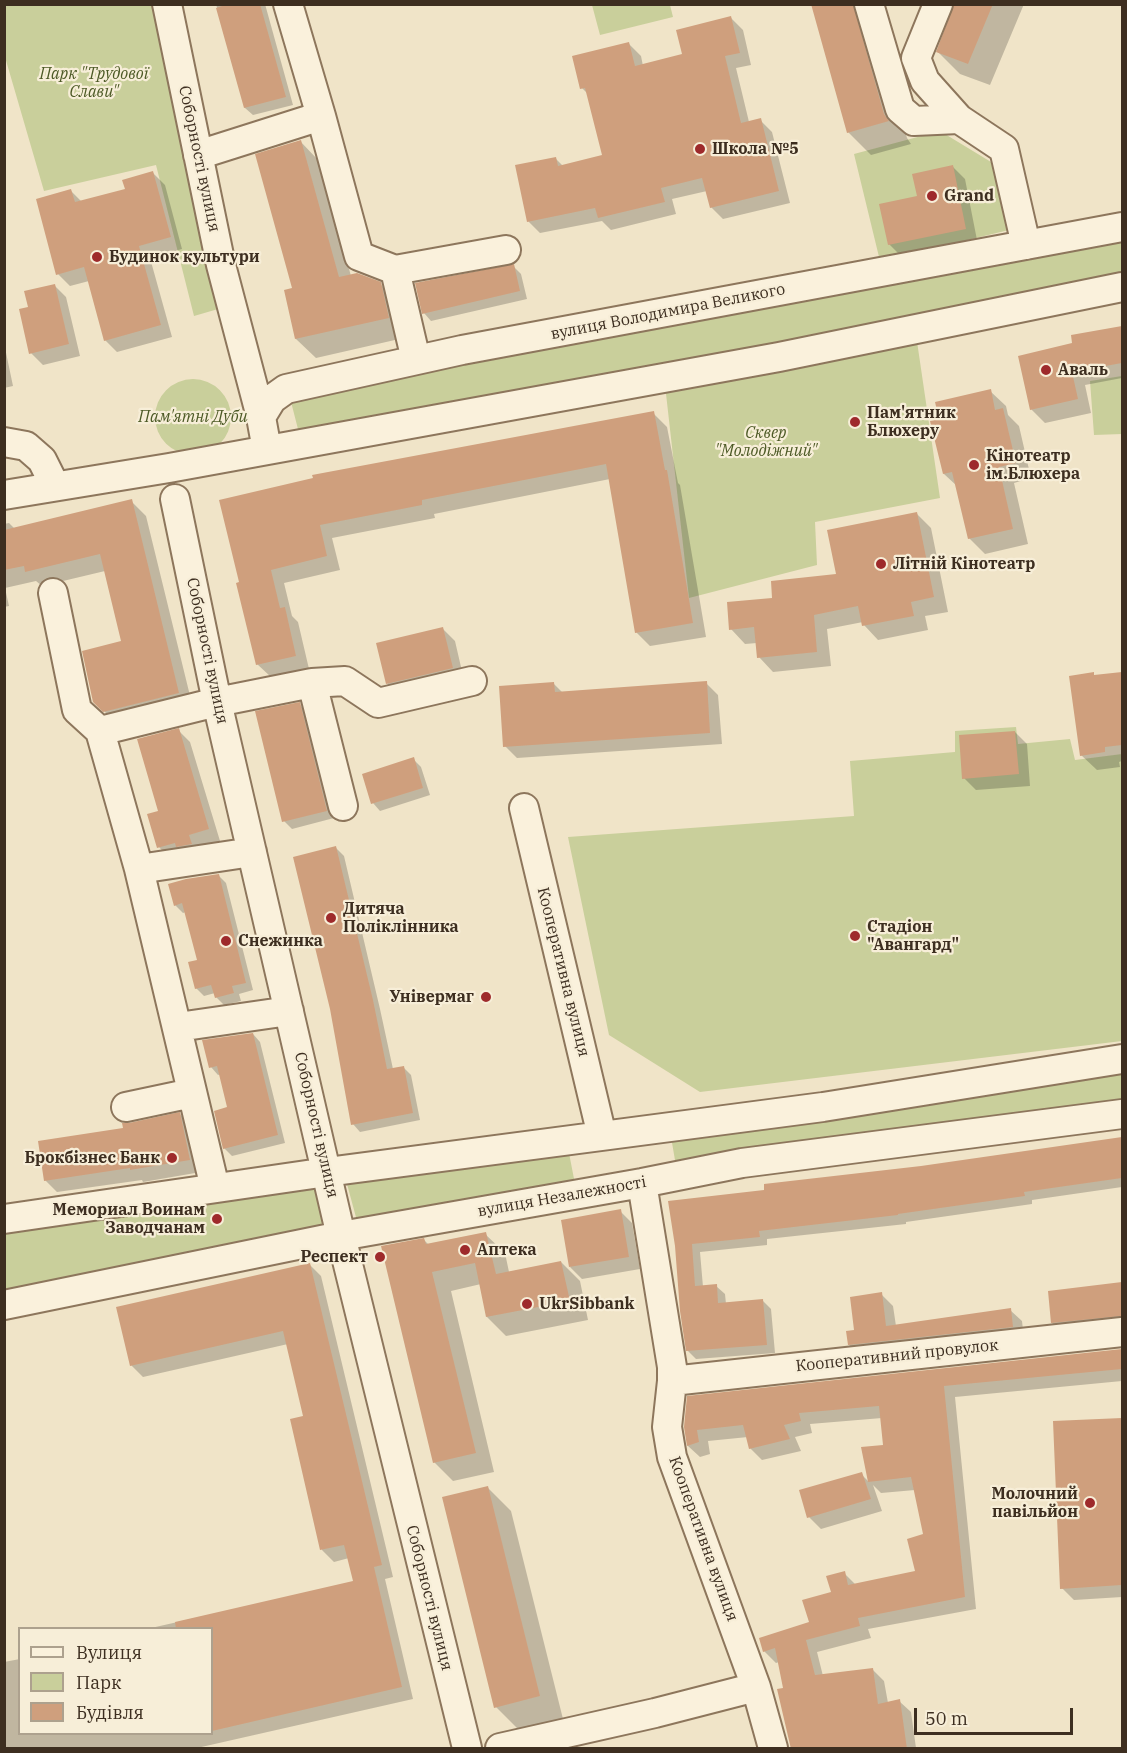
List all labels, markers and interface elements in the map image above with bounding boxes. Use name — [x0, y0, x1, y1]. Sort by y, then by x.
park label: Парк "Трудової Слави" — [39, 64, 149, 102]
street label: Соборності вулиця — [174, 84, 224, 234]
place label: Школа №5 — [712, 139, 799, 159]
marker: Школа №5 — [693, 142, 707, 156]
place label: Grand — [944, 186, 994, 206]
marker: Grand — [925, 189, 939, 203]
place label: Будинок культури — [109, 247, 260, 267]
marker: Будинок культури — [90, 250, 104, 264]
street label: вулиця Володимира Великого — [549, 280, 787, 344]
place label: Аваль — [1058, 360, 1108, 380]
marker: Аваль — [1039, 363, 1053, 377]
place label: Пам'ятник Блюхеру — [867, 403, 956, 441]
park label: Пам'ятні Дуби — [138, 407, 248, 427]
marker: Пам'ятник Блюхеру — [848, 415, 862, 429]
park label: Сквер "Молодіжний" — [715, 423, 817, 461]
place label: Кінотеатр ім.Блюхера — [986, 446, 1080, 484]
marker: Кінотеатр ім.Блюхера — [967, 458, 981, 472]
place label: Літній Кінотеатр — [893, 554, 1035, 574]
marker: Літній Кінотеатр — [874, 557, 888, 571]
street label: Соборності вулиця — [182, 576, 232, 726]
street label: Кооперативна вулиця — [533, 885, 593, 1059]
place label: Дитяча Поліклінника — [343, 899, 459, 937]
marker: Дитяча Поліклінника — [324, 911, 338, 925]
place label: Стадіон "Авангард" — [867, 917, 959, 955]
marker: Стадіон "Авангард" — [848, 929, 862, 943]
place label: Снежинка — [238, 931, 323, 951]
marker: Снежинка — [219, 934, 233, 948]
place label: Універмаг — [389, 987, 474, 1007]
marker: Універмаг — [479, 990, 493, 1004]
street label: Соборності вулиця — [290, 1050, 342, 1200]
place label: Брокбізнес Банк — [24, 1148, 160, 1168]
marker: Брокбізнес Банк — [165, 1151, 179, 1165]
street label: вулиця Незалежності — [476, 1173, 648, 1221]
place label: Мемориал Воинам Заводчанам — [53, 1200, 205, 1238]
marker: Мемориал Воинам Заводчанам — [210, 1212, 224, 1226]
place label: Аптека — [477, 1240, 537, 1260]
marker: Аптека — [458, 1243, 472, 1257]
place label: Респект — [300, 1247, 368, 1267]
marker: Респект — [373, 1250, 387, 1264]
place label: UkrSibbank — [539, 1294, 635, 1314]
marker: UkrSibbank — [520, 1297, 534, 1311]
street label: Кооперативний провулок — [795, 1336, 999, 1376]
street label: Кооперативна вулиця — [664, 1454, 742, 1624]
place label: Молочний павільйон — [992, 1484, 1078, 1522]
marker: Молочний павільйон — [1083, 1496, 1097, 1510]
street label: Соборності вулиця — [402, 1523, 456, 1673]
legend — [18, 1627, 213, 1735]
text: Вулиця — [76, 1641, 142, 1664]
text: Парк — [76, 1671, 122, 1694]
scale bar — [917, 1696, 1076, 1734]
text: Будівля — [76, 1701, 144, 1724]
text: 50 m — [925, 1707, 968, 1730]

